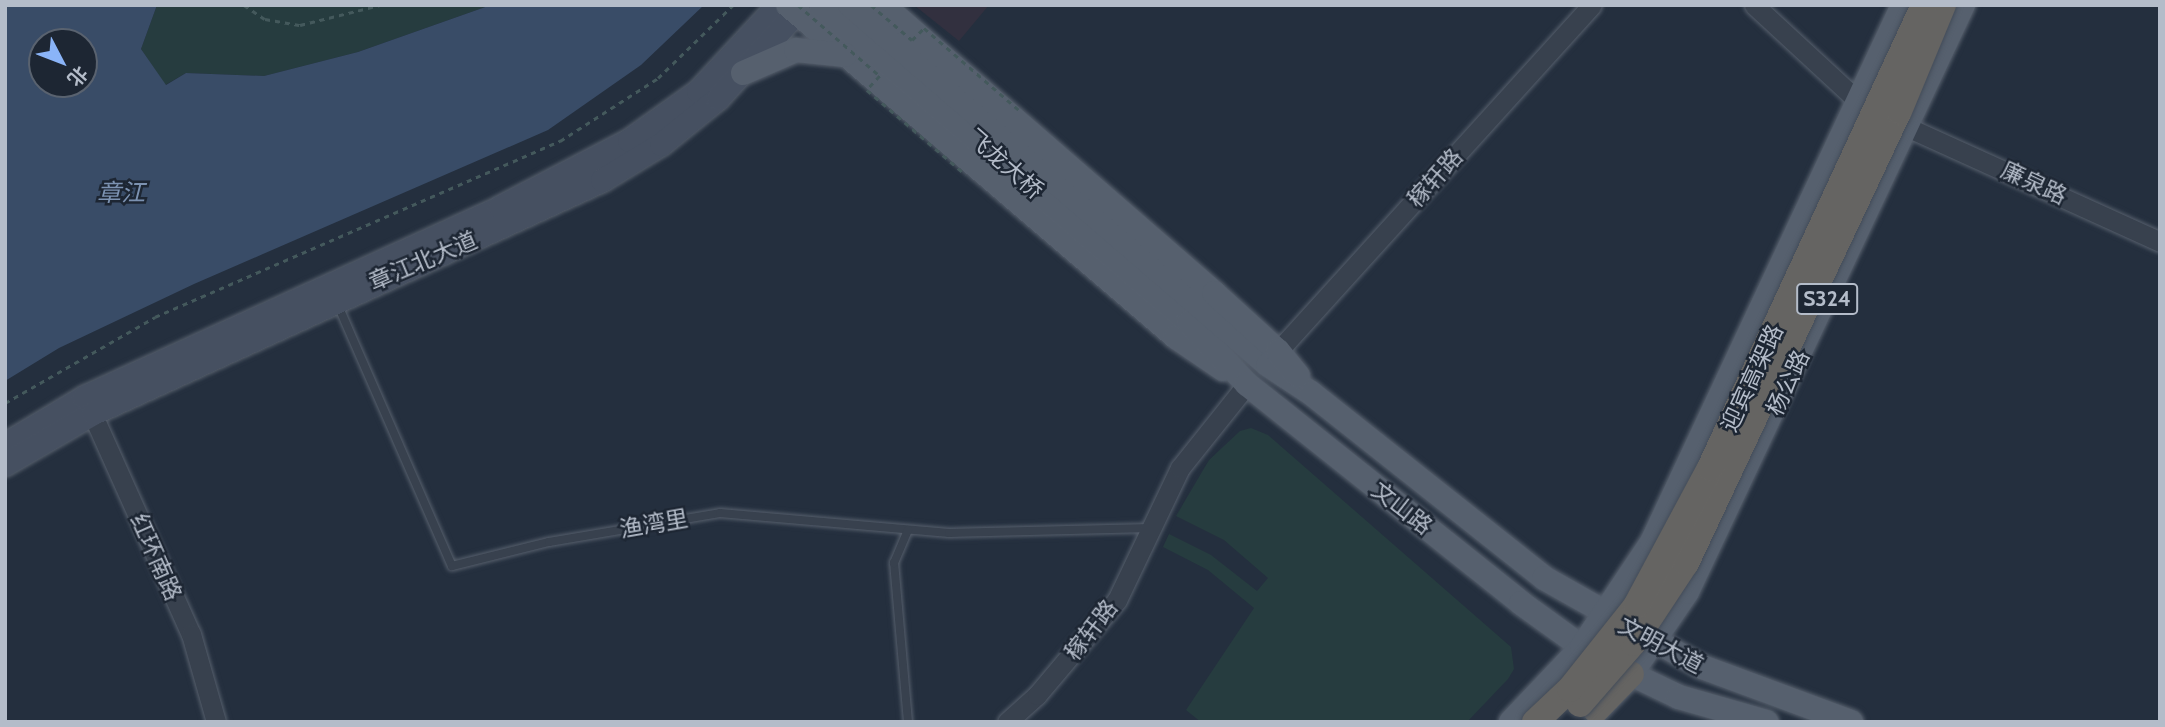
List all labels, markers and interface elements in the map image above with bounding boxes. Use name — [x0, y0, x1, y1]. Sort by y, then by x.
north arrow — [28, 28, 98, 98]
text: 北 — [63, 61, 92, 91]
street label: 飞龙大桥 — [961, 123, 1049, 205]
street label: 稼轩路 — [1402, 143, 1468, 213]
street label: 廉泉路 — [1997, 156, 2071, 210]
water label: 章江 — [97, 179, 145, 207]
street label: 章江北大道 — [365, 226, 481, 296]
road number: S324 — [1796, 282, 1858, 316]
street label: 迎宾高架路 — [1715, 320, 1789, 436]
street label: 杨公路 — [1761, 346, 1815, 420]
street label: 文山路 — [1366, 476, 1438, 540]
street label: 渔湾里 — [618, 504, 690, 544]
street label: 红环南路 — [125, 509, 187, 605]
street label: 稼轩路 — [1059, 594, 1123, 666]
street label: 文明大道 — [1614, 611, 1708, 679]

